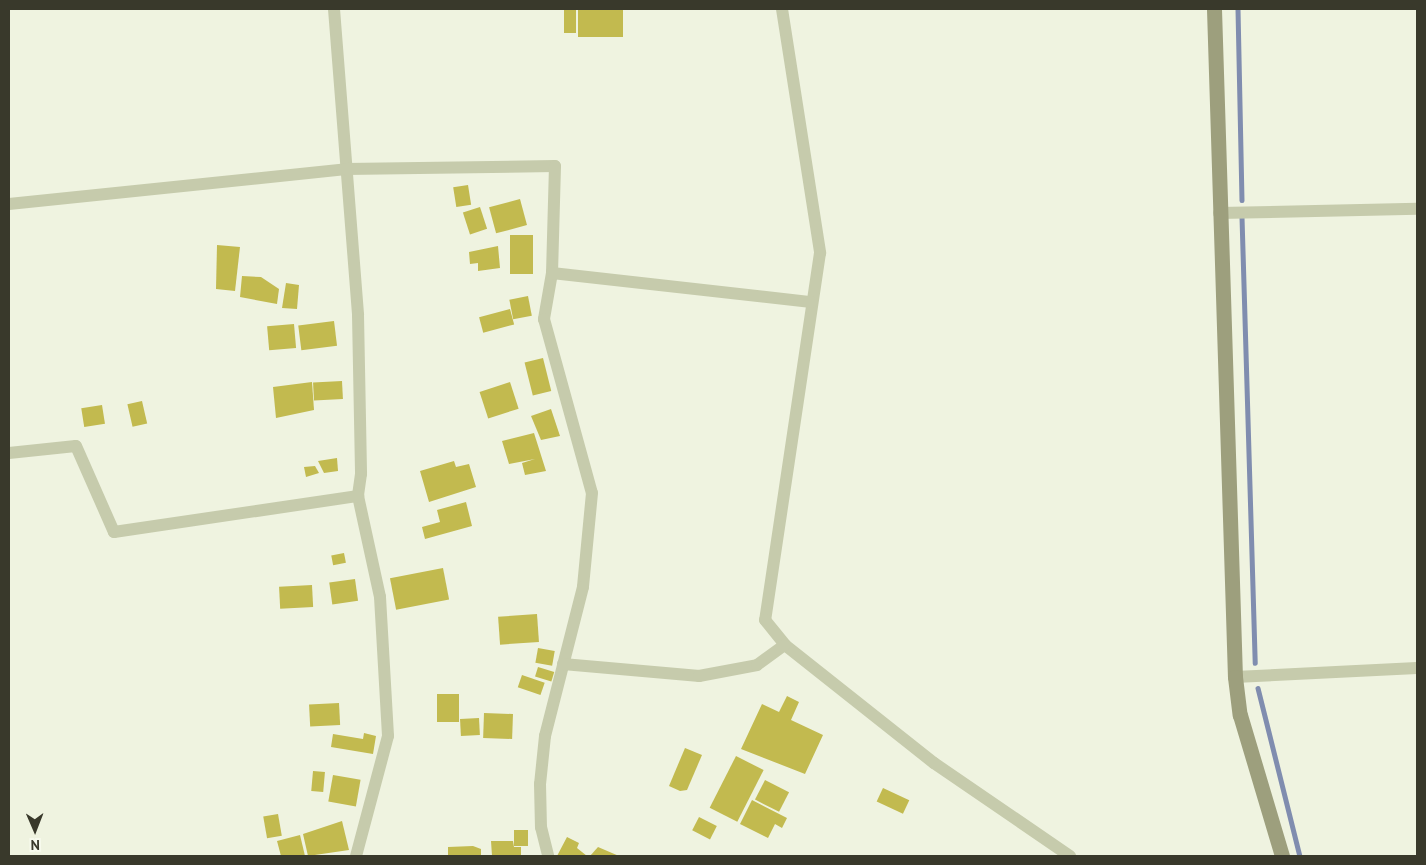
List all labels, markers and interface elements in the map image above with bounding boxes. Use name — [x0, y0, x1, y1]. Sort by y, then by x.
north arrow — [10, 805, 60, 855]
text: N — [31, 836, 40, 854]

